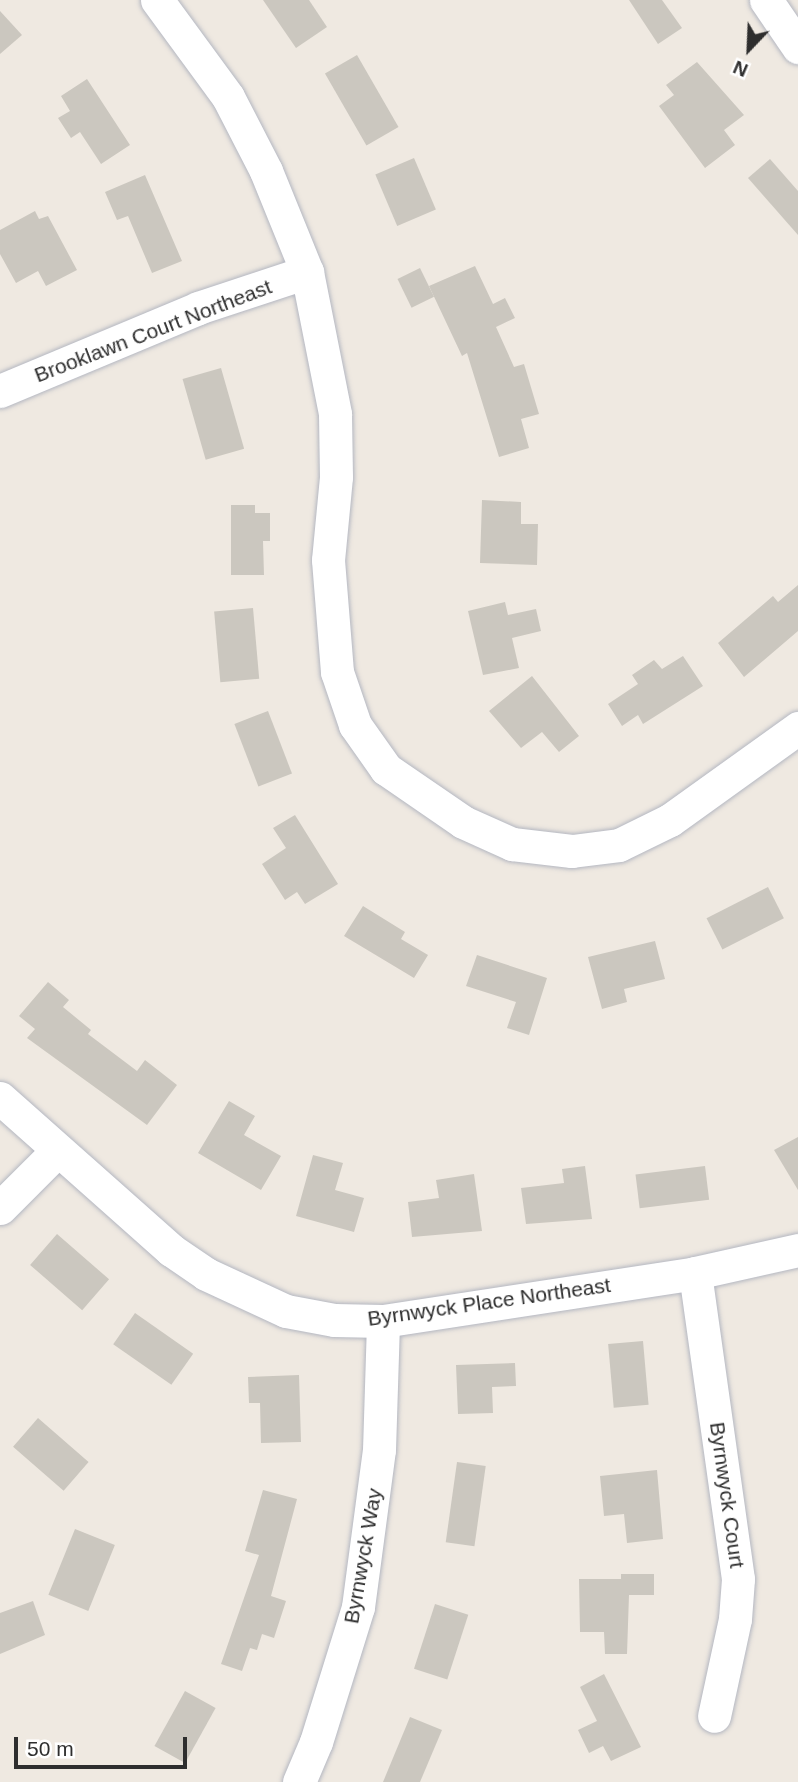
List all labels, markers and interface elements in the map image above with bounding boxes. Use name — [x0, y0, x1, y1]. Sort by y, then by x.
north arrow — [714, 14, 784, 84]
text: N — [730, 56, 751, 81]
street label: Brooklawn Court Northeast — [31, 274, 275, 388]
street label: Byrnwyck Place Northeast — [366, 1272, 612, 1332]
street label: Byrnwyck Court — [704, 1420, 750, 1570]
street label: Byrnwyck Way — [339, 1486, 387, 1626]
scale bar — [18, 1722, 191, 1766]
text: 50 m — [27, 1737, 74, 1760]

